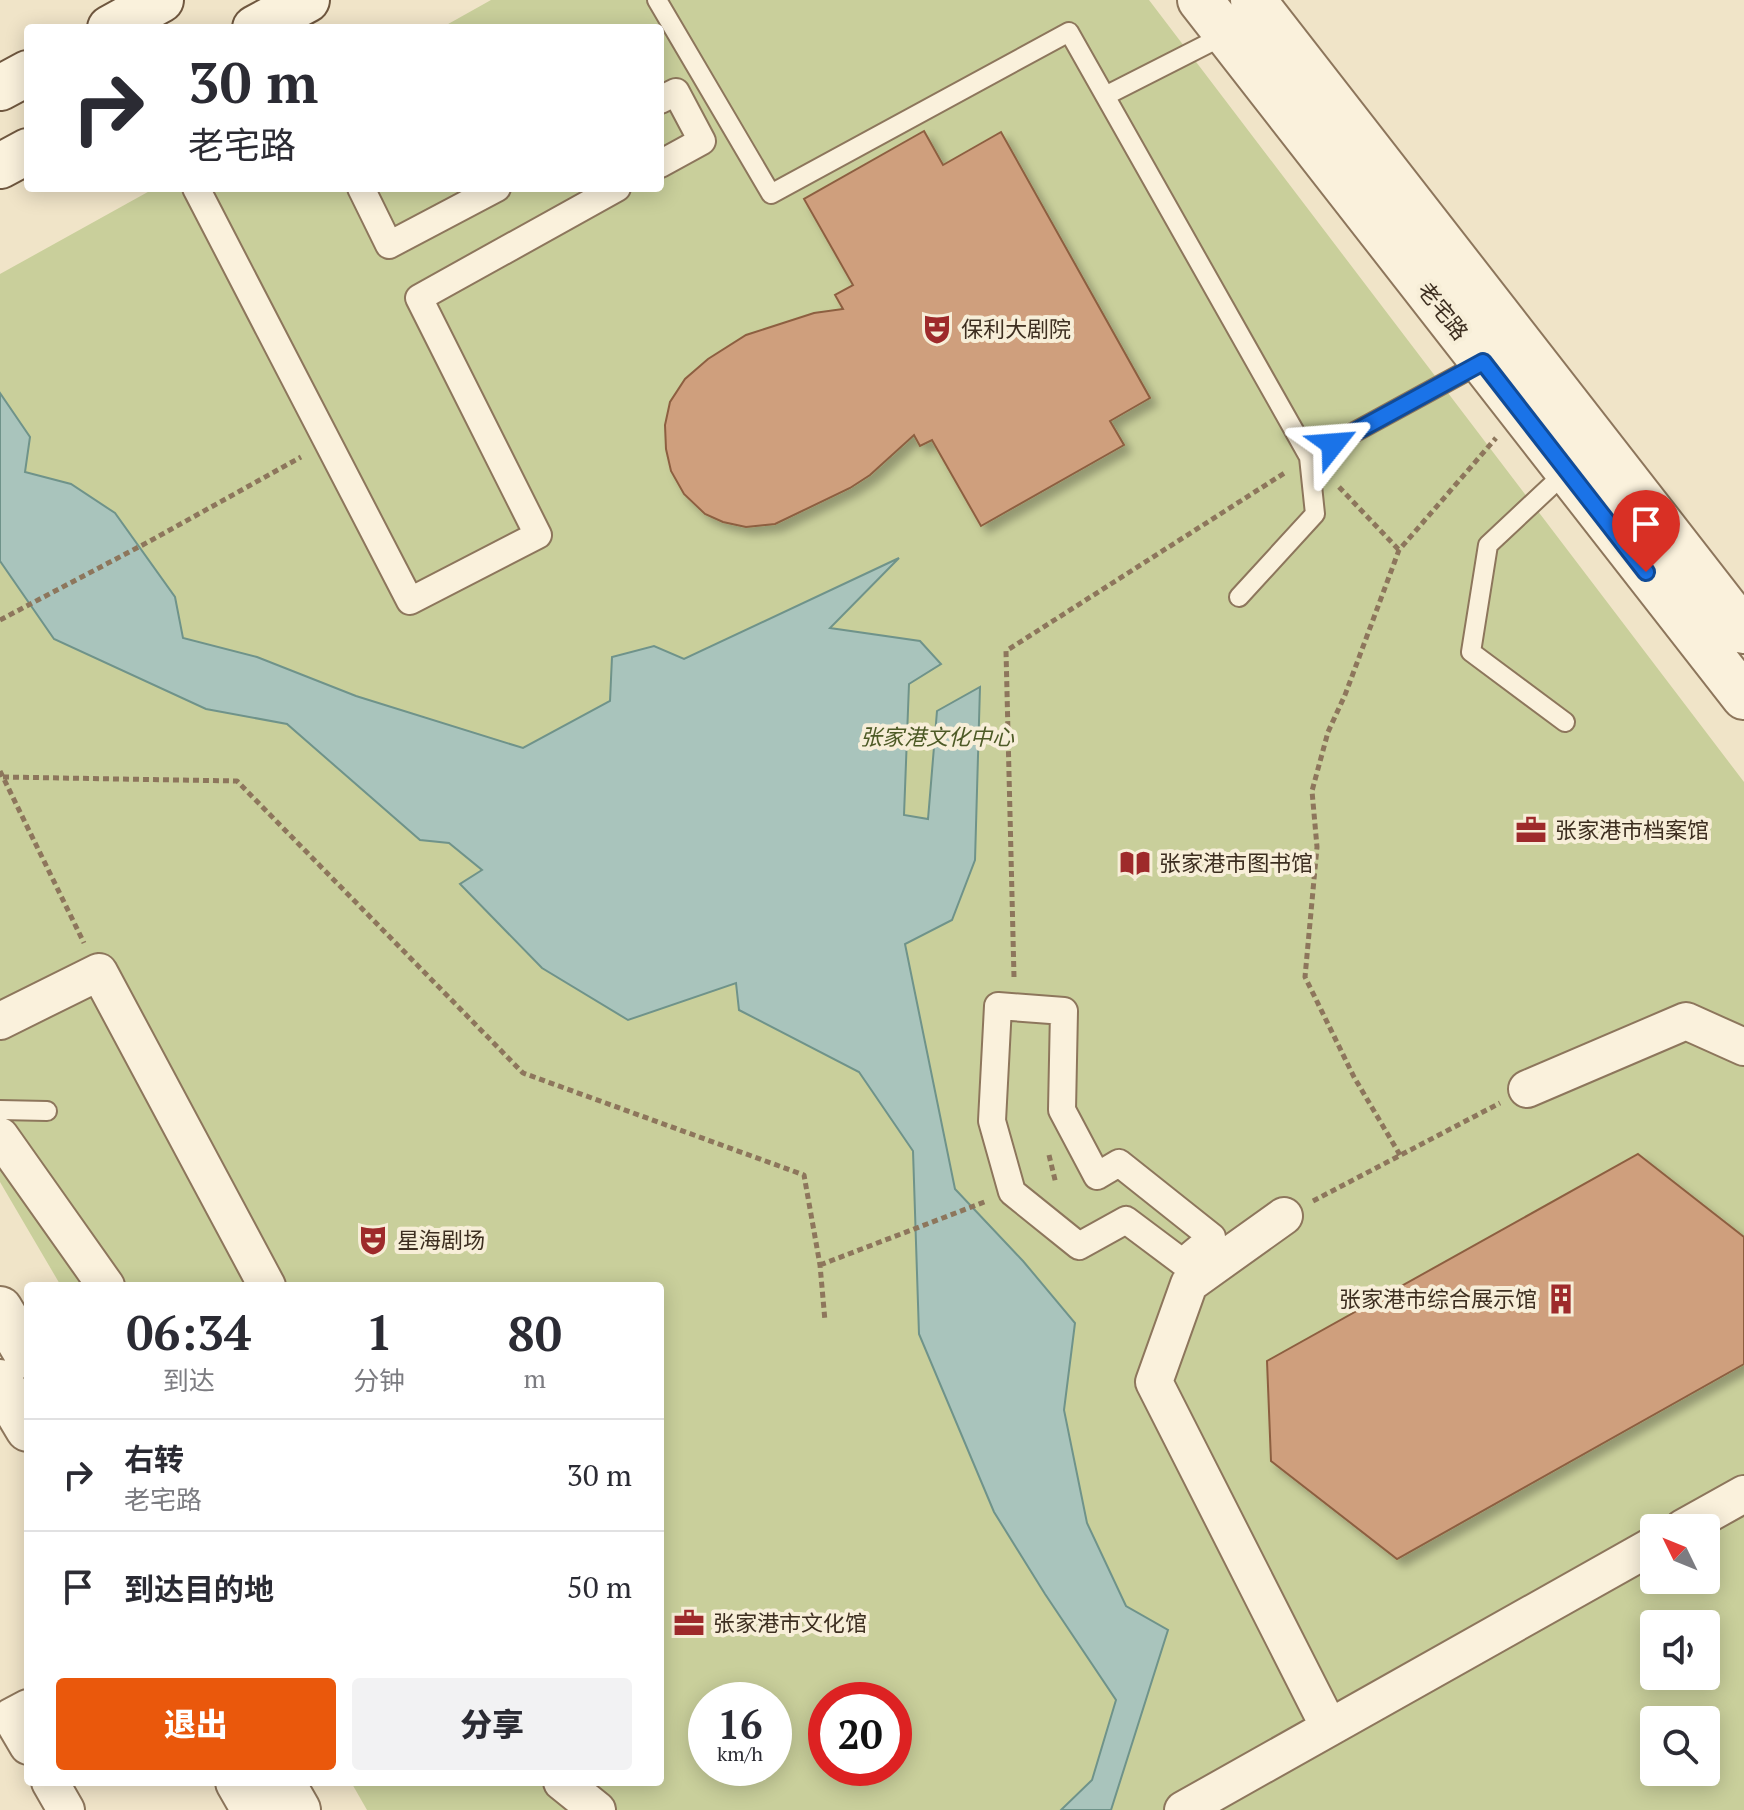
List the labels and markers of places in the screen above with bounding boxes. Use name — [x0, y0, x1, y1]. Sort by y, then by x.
theatre icon: 保利大剧院 — [920, 312, 954, 346]
place label: 保利大剧院 — [961, 314, 1071, 343]
pin — [1612, 490, 1680, 572]
office icon: 张家港市档案馆 — [1514, 813, 1548, 847]
place label: 张家港市档案馆 — [1555, 815, 1709, 844]
library icon: 张家港市图书馆 — [1118, 846, 1152, 880]
place label: 张家港市图书馆 — [1159, 848, 1313, 877]
theatre icon: 星海剧场 — [356, 1223, 390, 1257]
place label: 星海剧场 — [397, 1225, 485, 1254]
building icon: 张家港市综合展示馆 — [1544, 1282, 1578, 1316]
place label: 张家港市综合展示馆 — [1339, 1284, 1537, 1313]
office icon: 张家港市文化馆 — [672, 1606, 706, 1640]
place label: 张家港市文化馆 — [713, 1608, 867, 1637]

